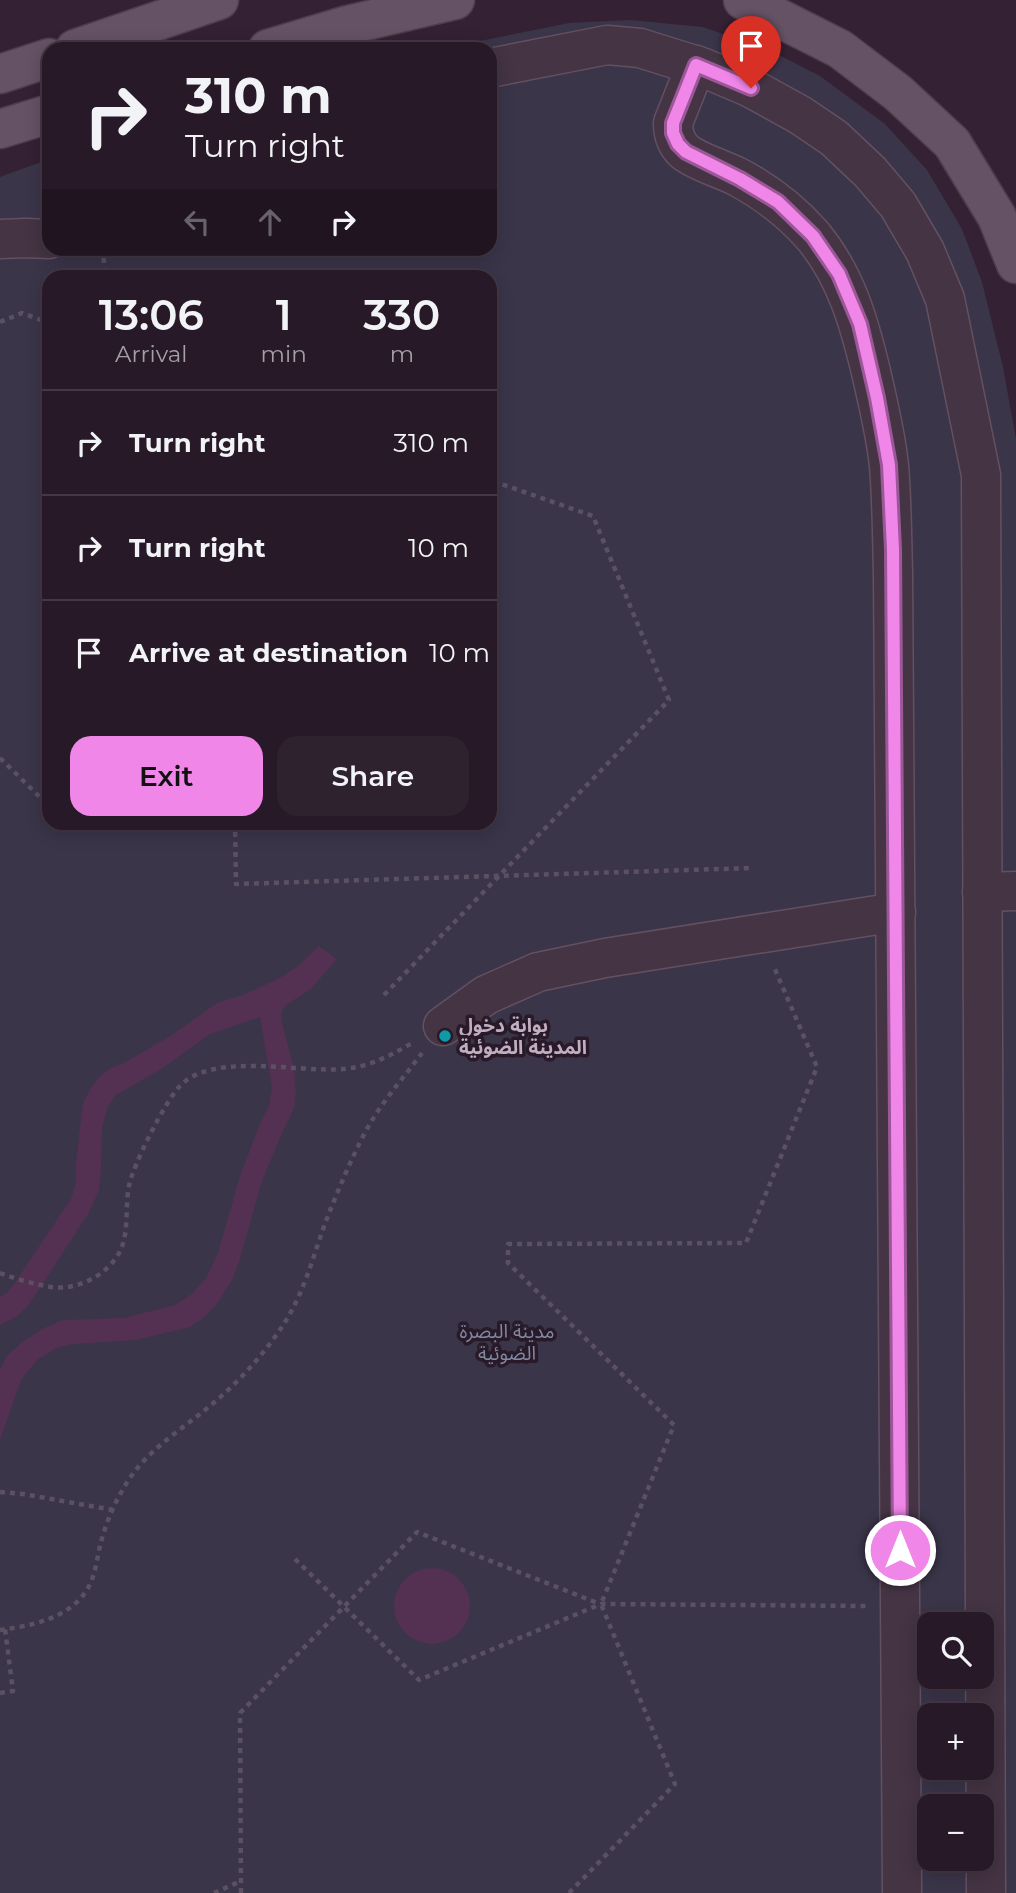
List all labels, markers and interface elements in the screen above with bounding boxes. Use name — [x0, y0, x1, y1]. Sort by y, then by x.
pin — [721, 16, 781, 88]
icon: arrive — [732, 27, 770, 65]
text: 310 m — [185, 66, 332, 125]
icon: right — [70, 70, 161, 161]
text: Turn right — [185, 126, 345, 165]
icon: left — [178, 203, 216, 241]
icon: ahead — [251, 203, 289, 241]
icon: right — [324, 203, 362, 241]
text: 13:06 — [99, 289, 204, 341]
text: 1 — [276, 289, 292, 341]
text: 330 — [363, 289, 440, 341]
text: Arrival — [115, 340, 188, 368]
text: min — [261, 340, 307, 368]
text: m — [390, 340, 414, 368]
icon: right — [70, 424, 108, 462]
text: Turn right — [129, 427, 265, 459]
text: 310 m — [393, 427, 469, 459]
icon: right — [70, 529, 108, 567]
text: Turn right — [129, 532, 265, 564]
text: 10 m — [408, 532, 469, 564]
icon: arrive — [70, 634, 108, 672]
text: Arrive at destination — [129, 637, 408, 669]
text: 10 m — [429, 637, 490, 669]
button: Exit — [70, 736, 263, 816]
button: Share — [277, 736, 469, 816]
place label: بوابة دخول المدينة الضوئية — [459, 1014, 587, 1059]
marker: بوابة دخول المدينة الضوئية — [437, 1028, 453, 1044]
park label: مدينة البصرة الضوئية — [460, 1320, 554, 1365]
position arrow — [863, 1513, 937, 1587]
map controls — [917, 1612, 994, 1871]
button: search — [917, 1612, 994, 1689]
button: + — [917, 1703, 994, 1780]
button: − — [917, 1794, 994, 1871]

